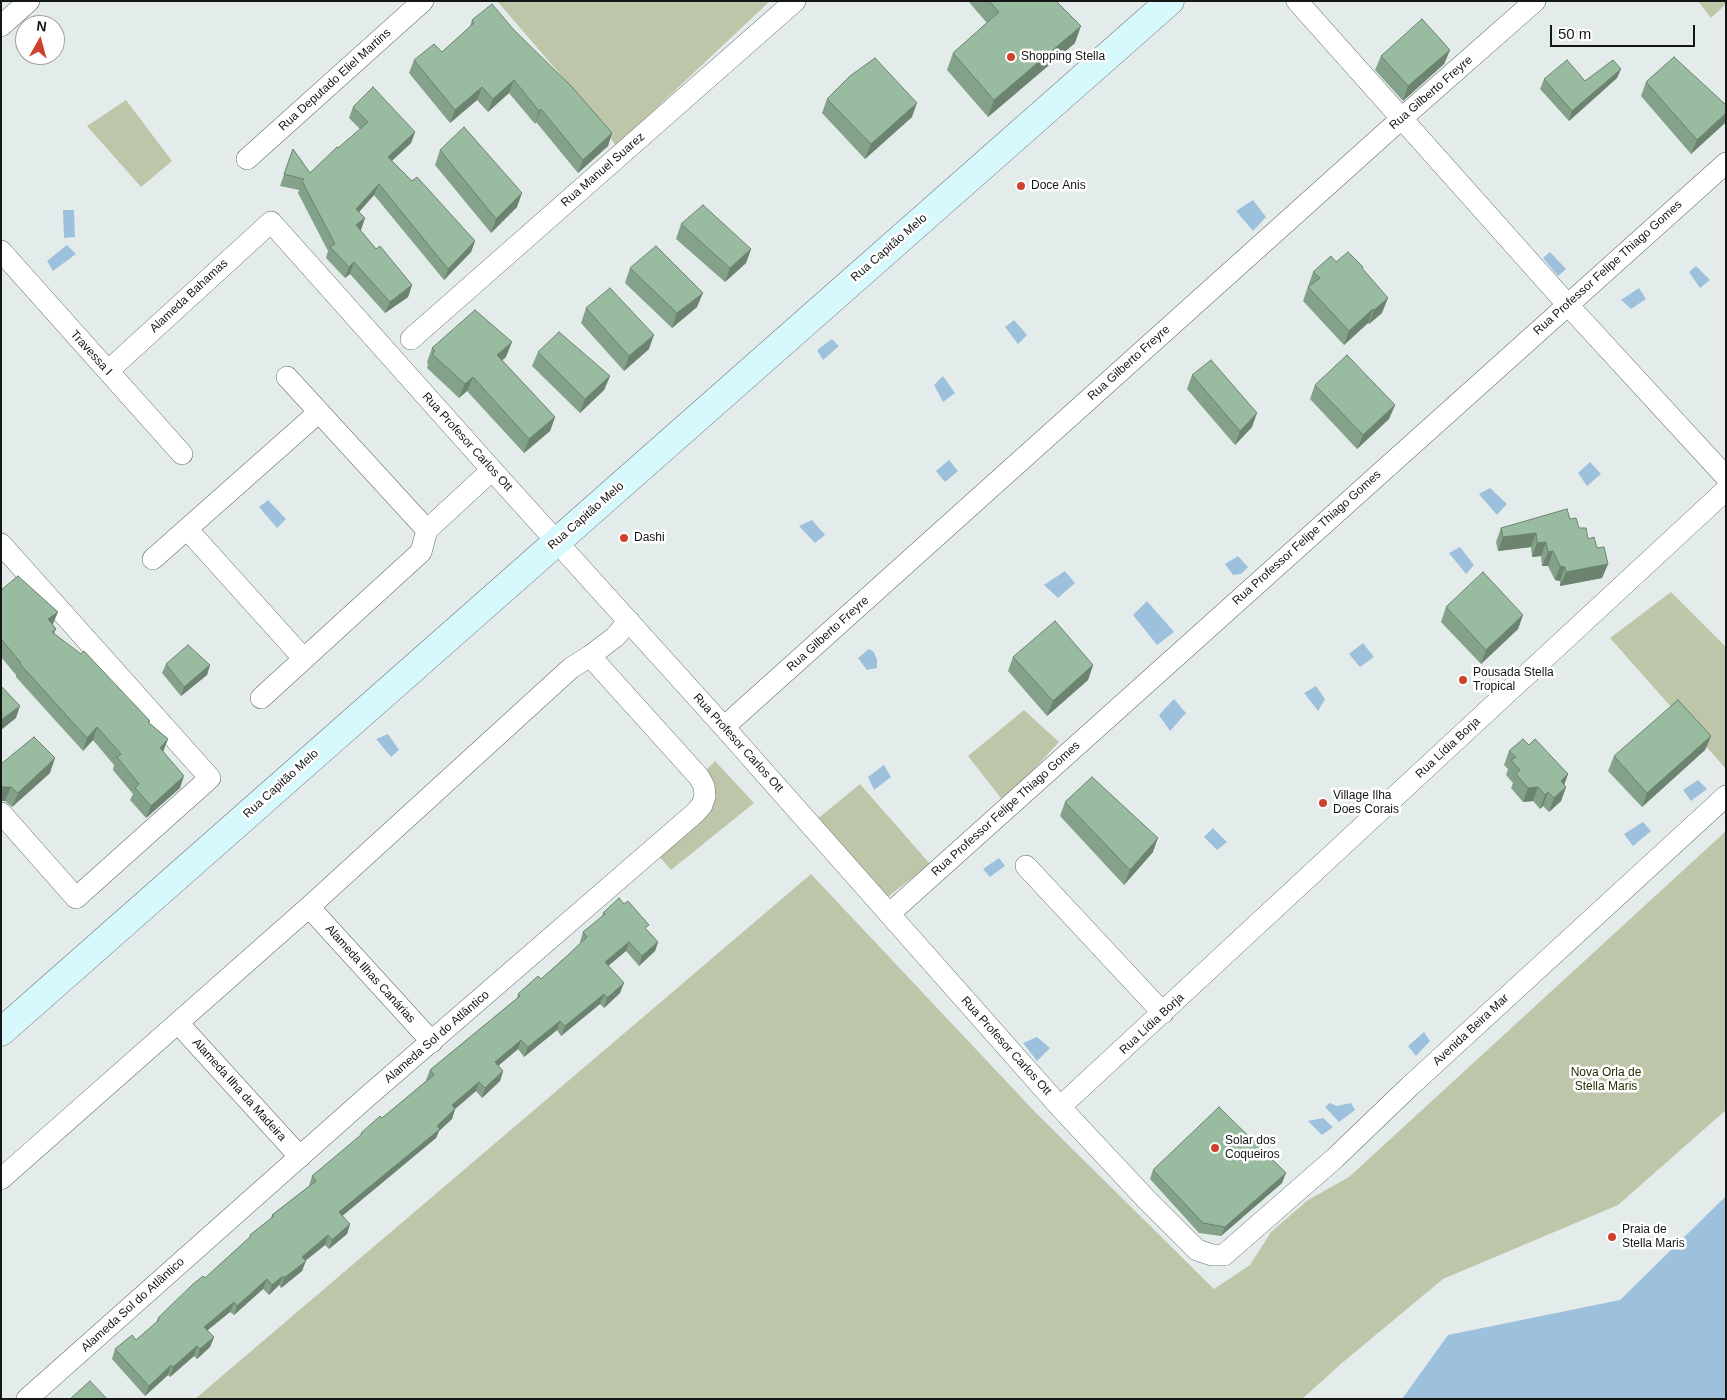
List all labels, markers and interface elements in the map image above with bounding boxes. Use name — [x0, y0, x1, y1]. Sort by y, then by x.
north arrow — [15, 15, 65, 65]
scale bar — [1552, 15, 1697, 47]
text: N — [36, 18, 48, 35]
text: 50 m — [1558, 25, 1591, 42]
street label: Rua Deputado Eliel Martins — [276, 26, 394, 134]
place label: Shopping Stella — [1021, 50, 1105, 64]
marker: Shopping Stella — [1005, 51, 1017, 63]
street label: Rua Gilberto Freyre — [1387, 53, 1475, 133]
street label: Rua Manuel Suarez — [558, 130, 648, 210]
place label: Doce Anis — [1031, 179, 1086, 193]
marker: Doce Anis — [1015, 180, 1027, 192]
street label: Rua Professor Felipe Thiago Gomes — [1531, 197, 1685, 339]
street label: Rua Capitão Melo — [848, 211, 930, 285]
street label: Alameda Bahamas — [147, 256, 231, 336]
street label: Rua Gilberto Freyre — [1085, 322, 1173, 404]
street label: Travessa I — [67, 328, 115, 378]
street label: Rua Profesor Carlos Ott — [419, 390, 515, 494]
street label: Rua Professor Felipe Thiago Gomes — [1230, 467, 1384, 609]
street label: Rua Capitão Melo — [545, 479, 627, 553]
place label: Dashi — [634, 531, 665, 545]
marker: Dashi — [618, 532, 630, 544]
street label: Rua Gilberto Freyre — [784, 593, 872, 675]
place label: Pousada Stella Tropical — [1473, 666, 1554, 694]
marker: Pousada Stella Tropical — [1457, 674, 1469, 686]
street label: Rua Profesor Carlos Ott — [690, 691, 786, 795]
street label: Rua Lídia Borja — [1413, 715, 1483, 781]
street label: Rua Professor Felipe Thiago Gomes — [929, 738, 1083, 880]
street label: Rua Capitão Melo — [240, 747, 322, 821]
place label: Village Ilha Does Corais — [1333, 789, 1399, 817]
marker: Village Ilha Does Corais — [1317, 797, 1329, 809]
street label: Alameda Ilhas Canárias — [322, 922, 418, 1026]
street label: Alameda Sol do Atlântico — [382, 988, 492, 1086]
street label: Rua Lídia Borja — [1117, 991, 1187, 1057]
street label: Avenida Beira Mar — [1430, 991, 1512, 1069]
street label: Rua Profesor Carlos Ott — [958, 994, 1054, 1098]
street label: Alameda Ilha da Madeira — [189, 1036, 289, 1144]
park label: Nova Orla de Stella Maris — [1571, 1066, 1641, 1094]
place label: Solar dos Coqueiros — [1225, 1134, 1280, 1162]
marker: Solar dos Coqueiros — [1209, 1142, 1221, 1154]
place label: Praia de Stella Maris — [1622, 1223, 1685, 1251]
marker: Praia de Stella Maris — [1606, 1231, 1618, 1243]
street label: Alameda Sol do Atlântico — [78, 1255, 188, 1355]

